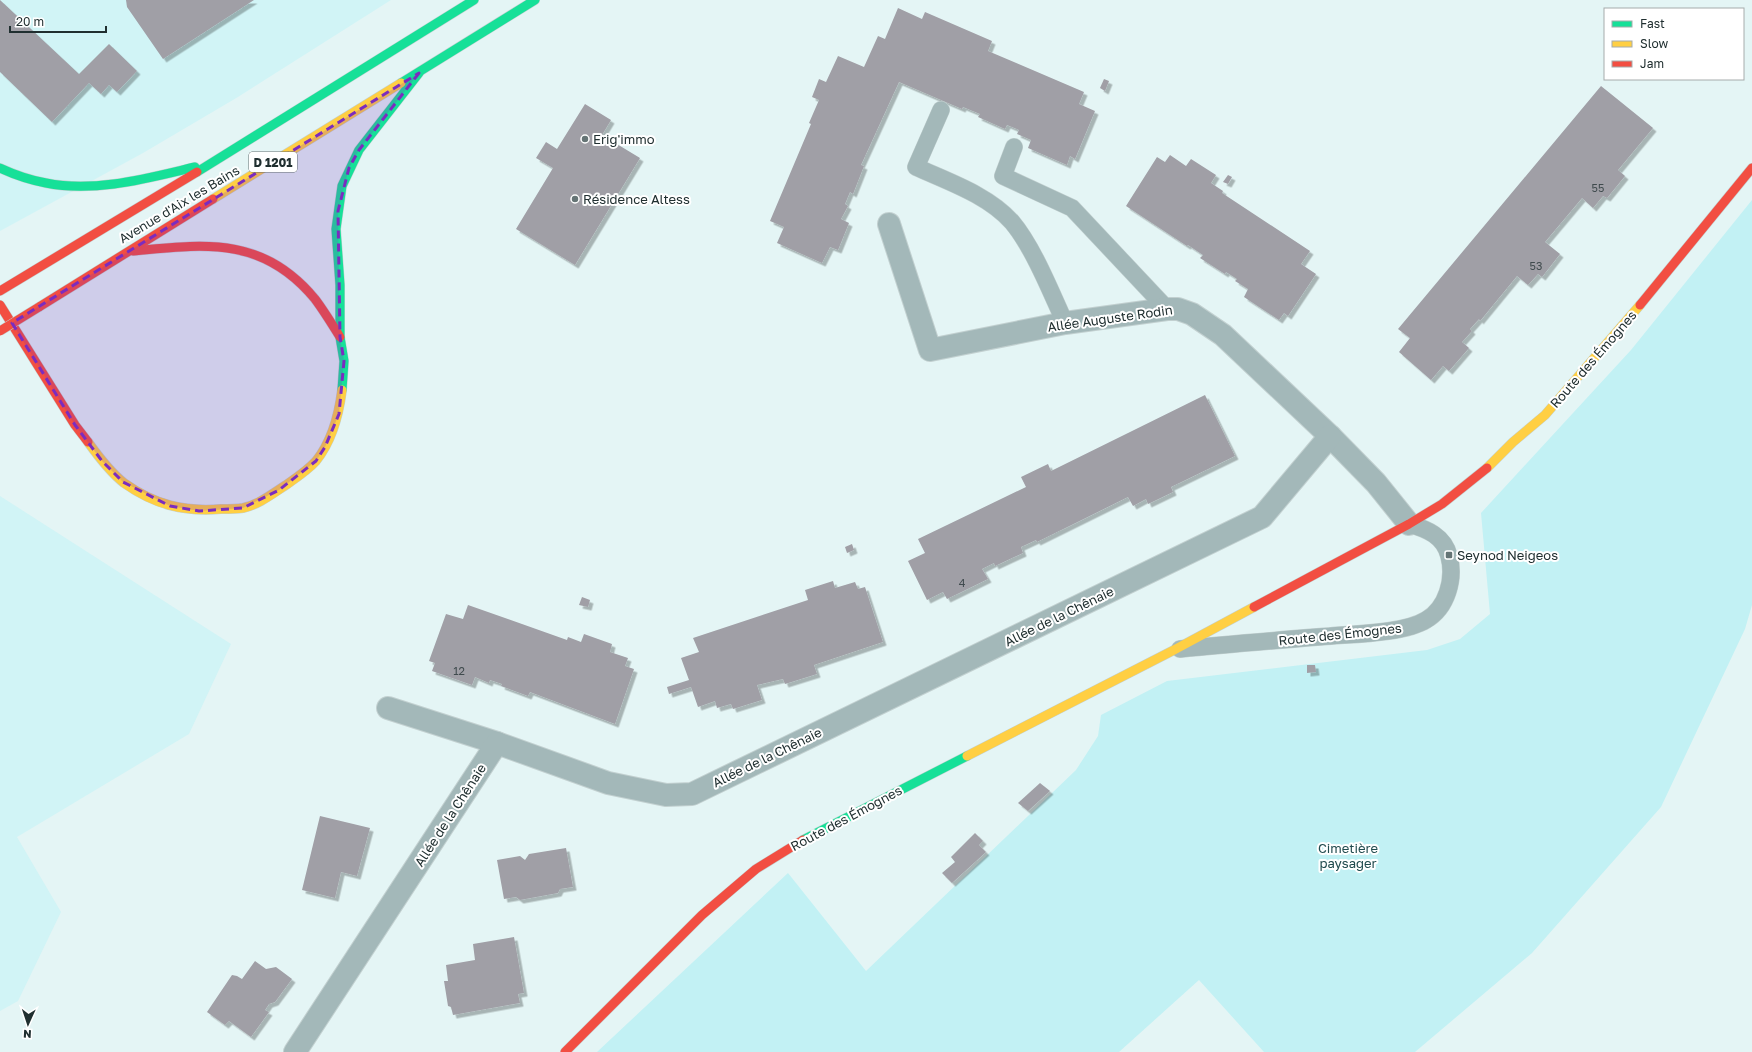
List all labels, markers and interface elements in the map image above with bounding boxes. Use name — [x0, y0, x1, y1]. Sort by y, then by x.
scale bar — [10, 8, 106, 34]
legend — [1604, 8, 1744, 80]
text: 20 m — [16, 14, 44, 29]
text: Fast — [1640, 16, 1665, 31]
text: Slow — [1640, 36, 1668, 51]
text: Jam — [1640, 56, 1664, 71]
place label: Erig'immo — [593, 131, 655, 147]
marker: Erig'immo — [580, 134, 590, 144]
road number: D 1201 — [249, 152, 297, 172]
street label: Avenue d'Aix les Bains — [116, 162, 242, 246]
house number: 55 — [1592, 181, 1604, 194]
place label: Résidence Altess — [583, 191, 690, 207]
marker: Résidence Altess — [570, 194, 580, 204]
house number: 53 — [1530, 259, 1542, 272]
street label: Allée Auguste Rodin — [1046, 301, 1174, 335]
street label: Route des Émognes — [1546, 307, 1640, 411]
place label: Seynod Neigeos — [1457, 547, 1558, 563]
marker: Seynod Neigeos — [1444, 550, 1454, 560]
house number: 4 — [959, 576, 966, 589]
street label: Allée de la Chênaie — [1002, 583, 1116, 649]
street label: Route des Émognes — [1278, 620, 1402, 648]
house number: 12 — [453, 664, 465, 677]
street label: Allée de la Chênaie — [710, 724, 824, 790]
street label: Allée de la Chênaie — [411, 761, 489, 869]
street label: Route des Émognes — [788, 782, 904, 854]
park label: Cimetière paysager — [1318, 840, 1378, 871]
north arrow — [8, 1004, 48, 1044]
text: N — [23, 1028, 32, 1041]

